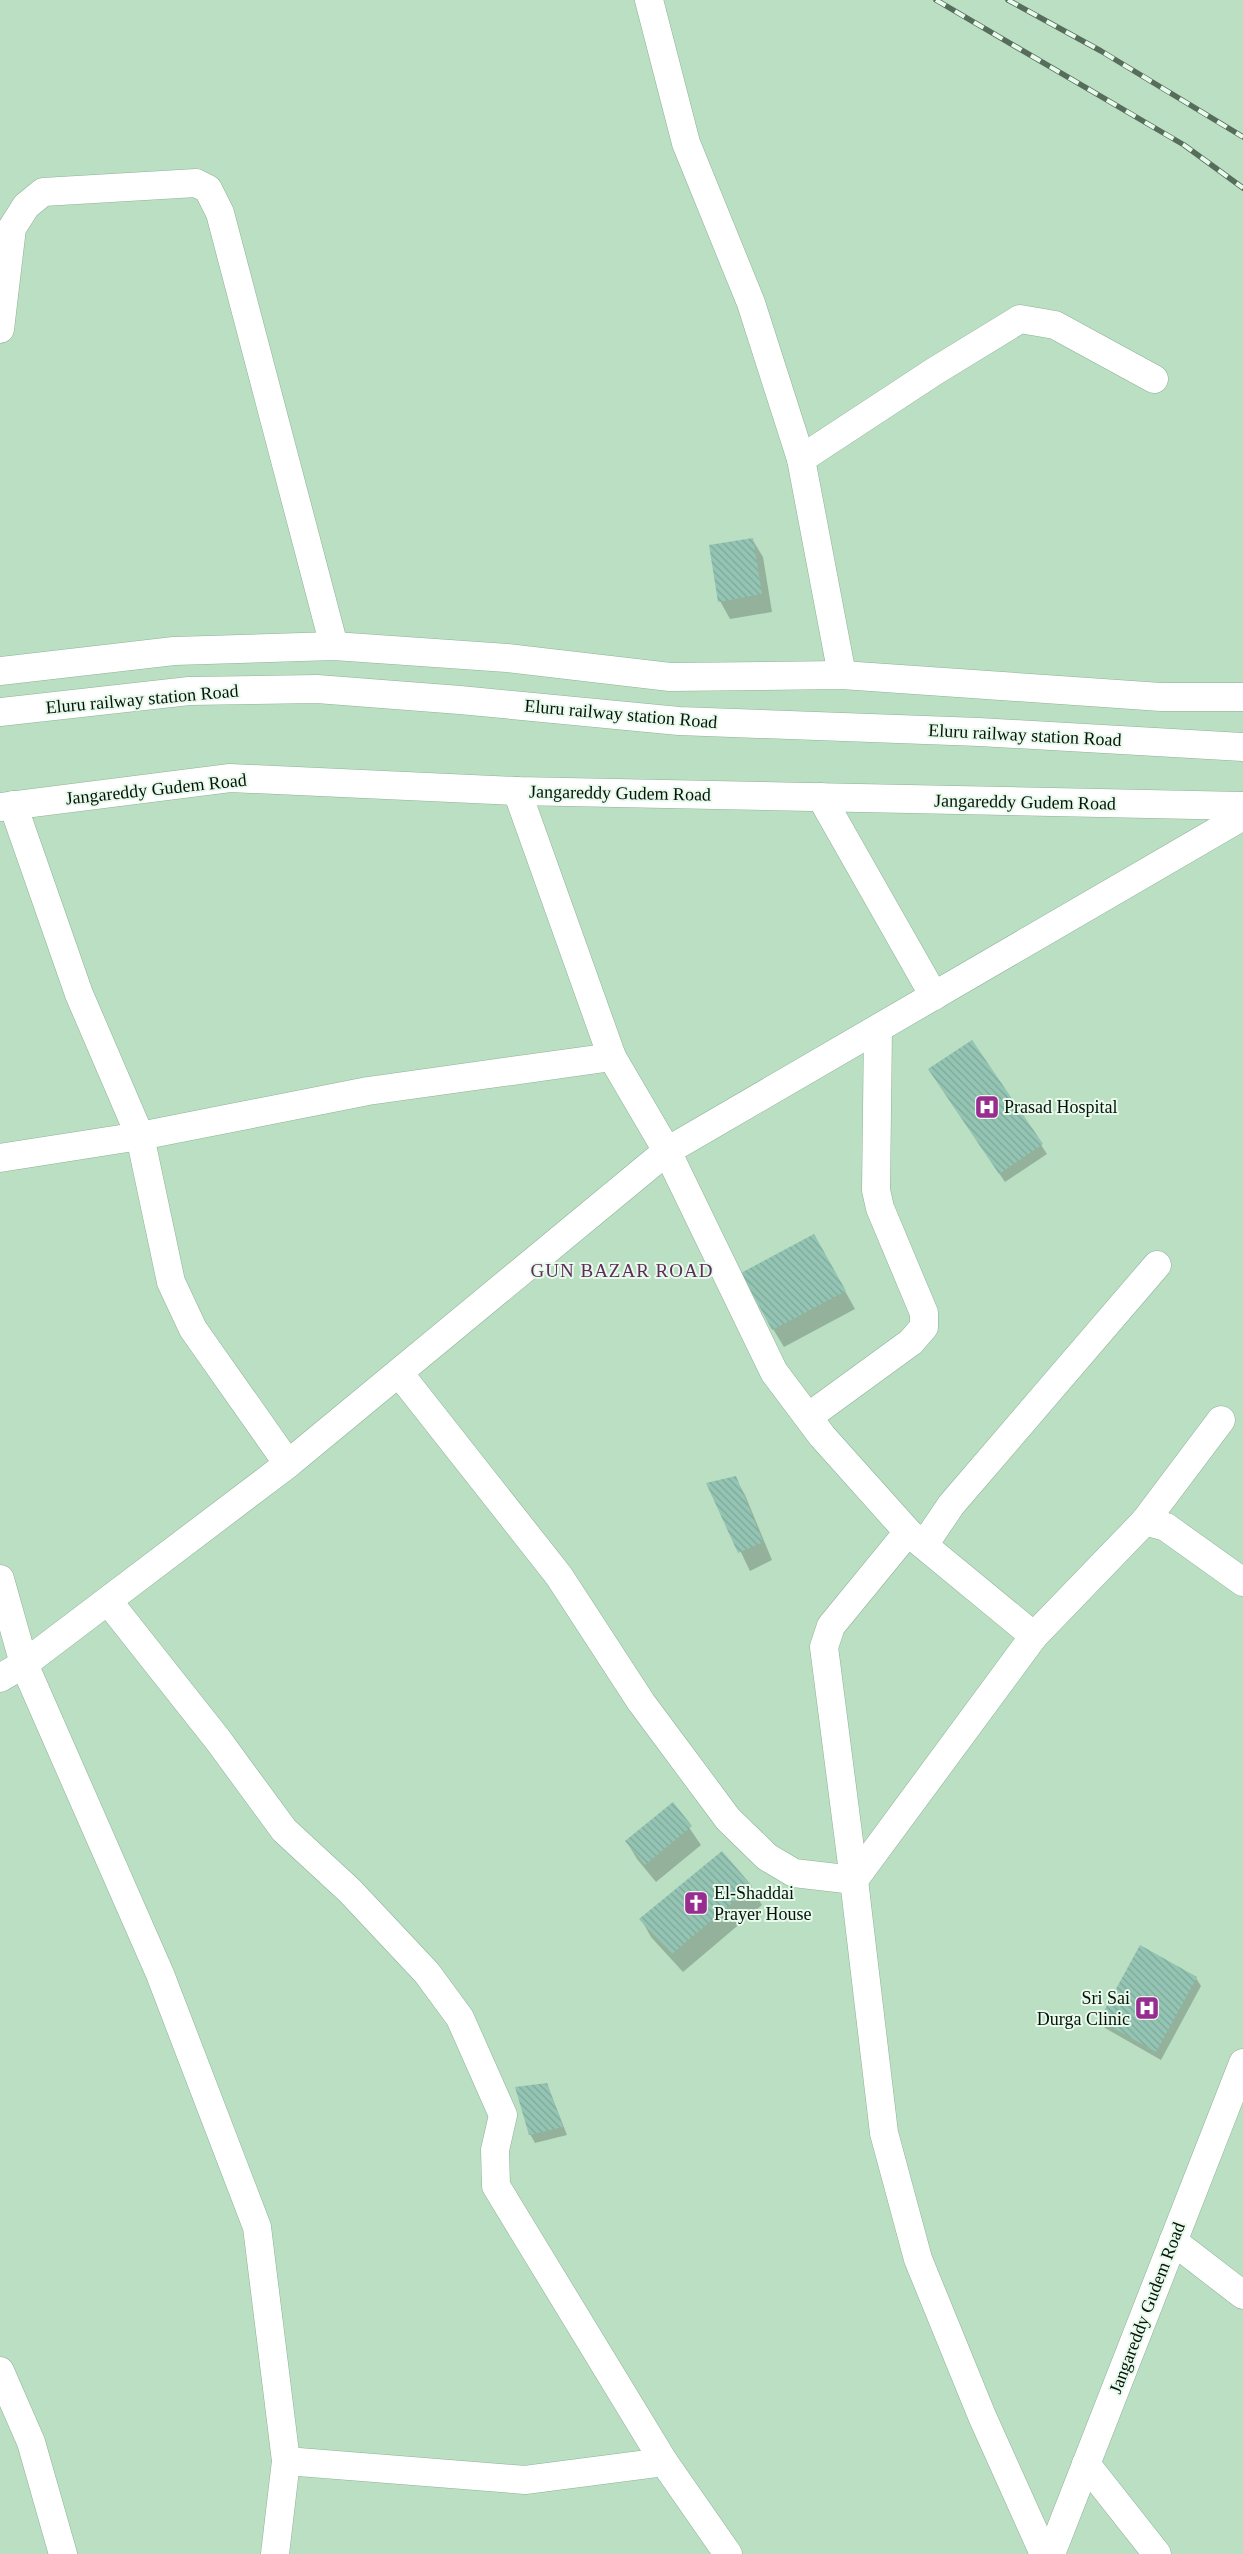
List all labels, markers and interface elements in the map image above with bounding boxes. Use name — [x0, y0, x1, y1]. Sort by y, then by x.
street label: Eluru railway station Road — [45, 681, 239, 717]
street label: Eluru railway station Road — [524, 696, 718, 732]
street label: Eluru railway station Road — [928, 720, 1122, 750]
street label: Jangareddy Gudem Road — [64, 770, 248, 808]
street label: Jangareddy Gudem Road — [529, 781, 711, 805]
street label: Jangareddy Gudem Road — [934, 790, 1116, 814]
hospital icon: Prasad Hospital — [974, 1094, 1000, 1120]
place label: Prasad Hospital — [1004, 1097, 1117, 1117]
district label: GUN BAZAR ROAD — [531, 1260, 713, 1281]
place label: El-Shaddai Prayer House — [714, 1883, 811, 1924]
church icon: El-Shaddai Prayer House — [683, 1890, 709, 1916]
place label: Sri Sai Durga Clinic — [1037, 1988, 1130, 2029]
hospital icon: Sri Sai Durga Clinic — [1134, 1995, 1160, 2021]
street label: Jangareddy Gudem Road — [1105, 2219, 1189, 2397]

